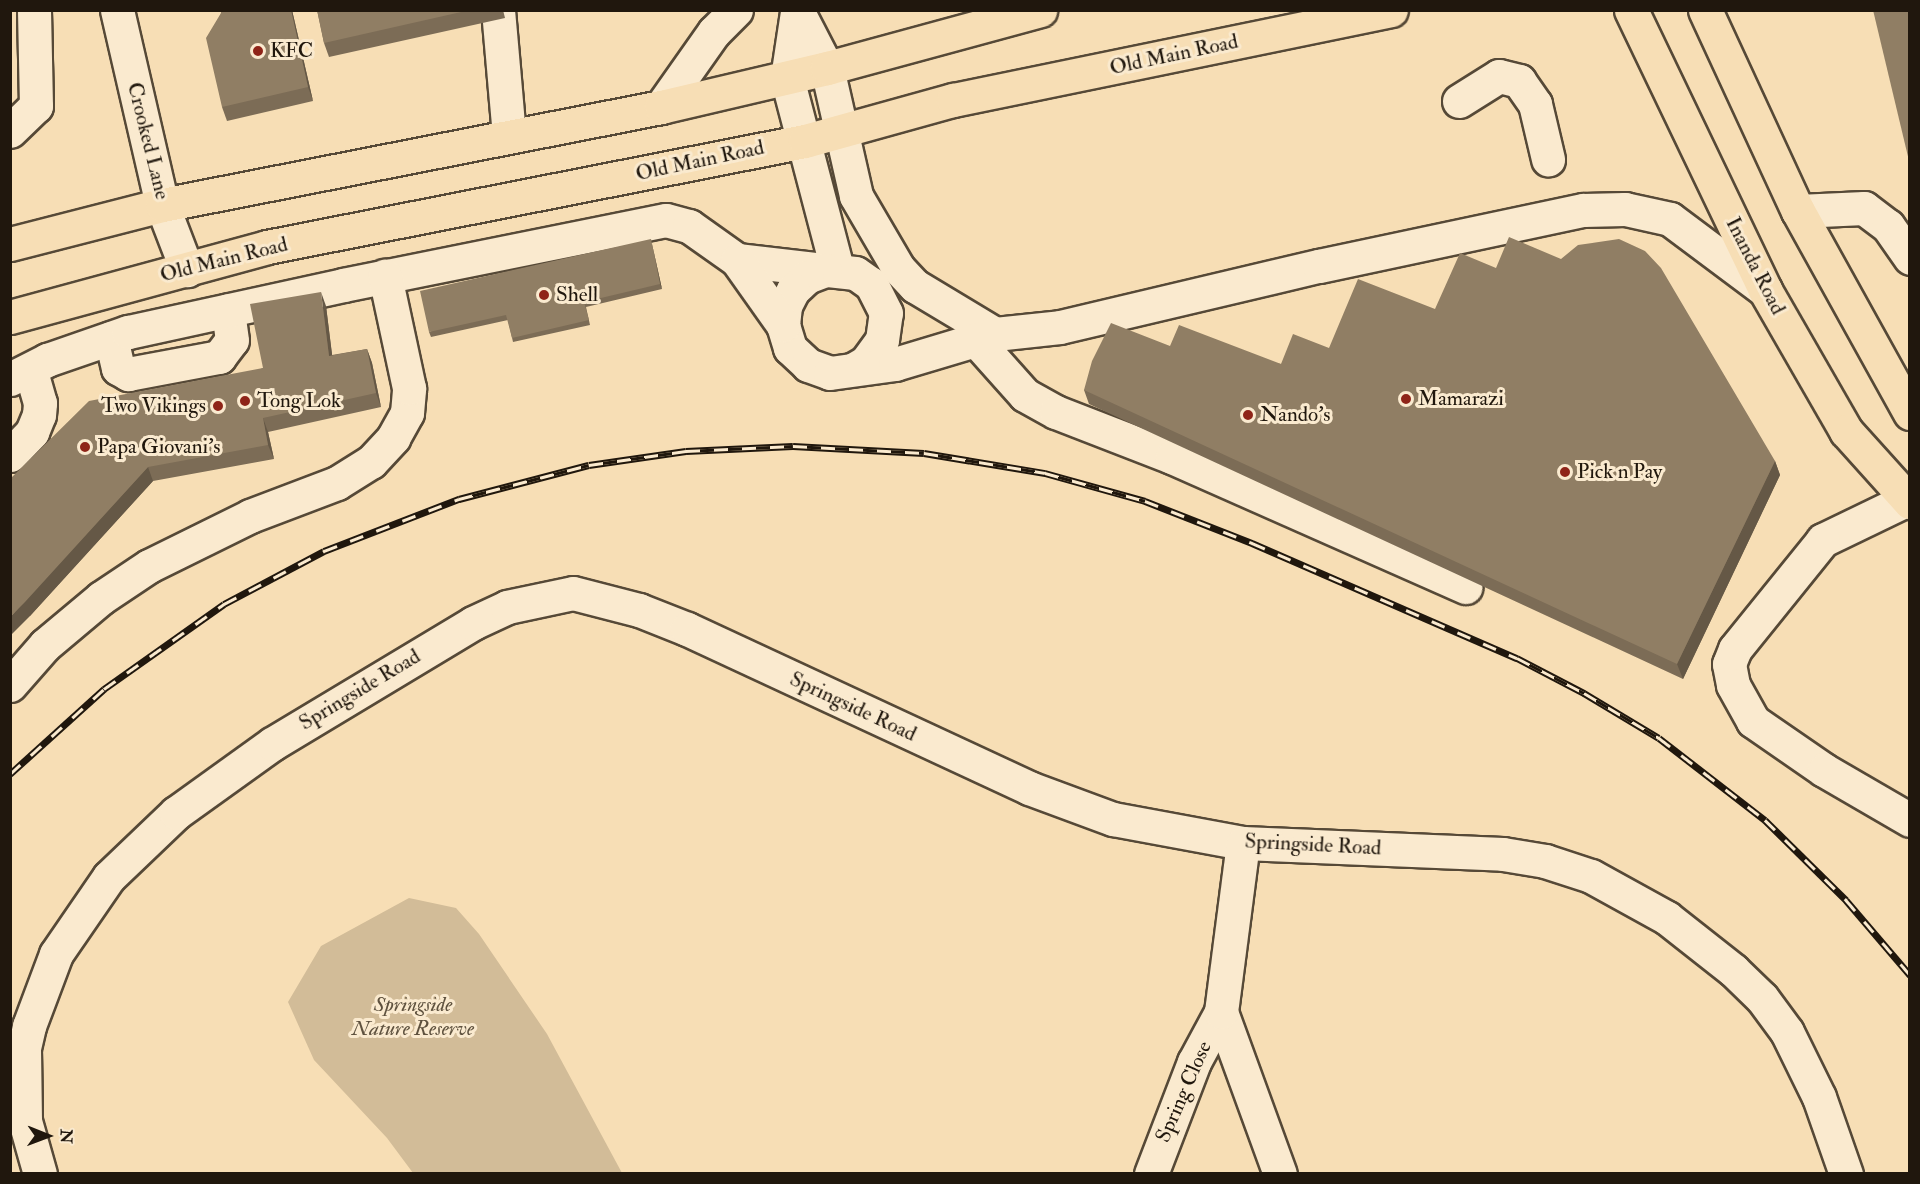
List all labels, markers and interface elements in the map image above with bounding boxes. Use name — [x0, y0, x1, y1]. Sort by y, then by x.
street label: Old Main Road — [1108, 29, 1240, 81]
place label: KFC — [270, 38, 313, 64]
marker: KFC — [251, 44, 265, 58]
street label: Crooked Lane — [121, 80, 175, 202]
street label: Old Main Road — [634, 135, 766, 187]
street label: Inanda Road — [1720, 213, 1790, 319]
street label: Old Main Road — [158, 232, 290, 288]
place label: Shell — [556, 282, 598, 308]
marker: Shell — [537, 288, 551, 302]
place label: Mamarazi — [1418, 386, 1504, 412]
place label: Tong Lok — [257, 388, 341, 414]
marker: Mamarazi — [1399, 392, 1413, 406]
place label: Two Vikings — [101, 393, 206, 419]
marker: Tong Lok — [238, 394, 252, 408]
marker: Two Vikings — [211, 399, 225, 413]
place label: Nando's — [1260, 402, 1330, 428]
marker: Nando's — [1241, 408, 1255, 422]
place label: Papa Giovani's — [97, 434, 220, 460]
marker: Papa Giovani's — [78, 440, 92, 454]
place label: Pick n Pay — [1577, 459, 1662, 485]
marker: Pick n Pay — [1558, 465, 1572, 479]
street label: Springside Road — [295, 644, 425, 736]
street label: Springside Road — [786, 667, 920, 747]
street label: Springside Road — [1244, 829, 1382, 861]
park label: Springside Nature Reserve — [352, 992, 474, 1042]
street label: Spring Close — [1151, 1038, 1217, 1146]
north arrow — [18, 1106, 78, 1166]
text: N — [56, 1129, 76, 1144]

